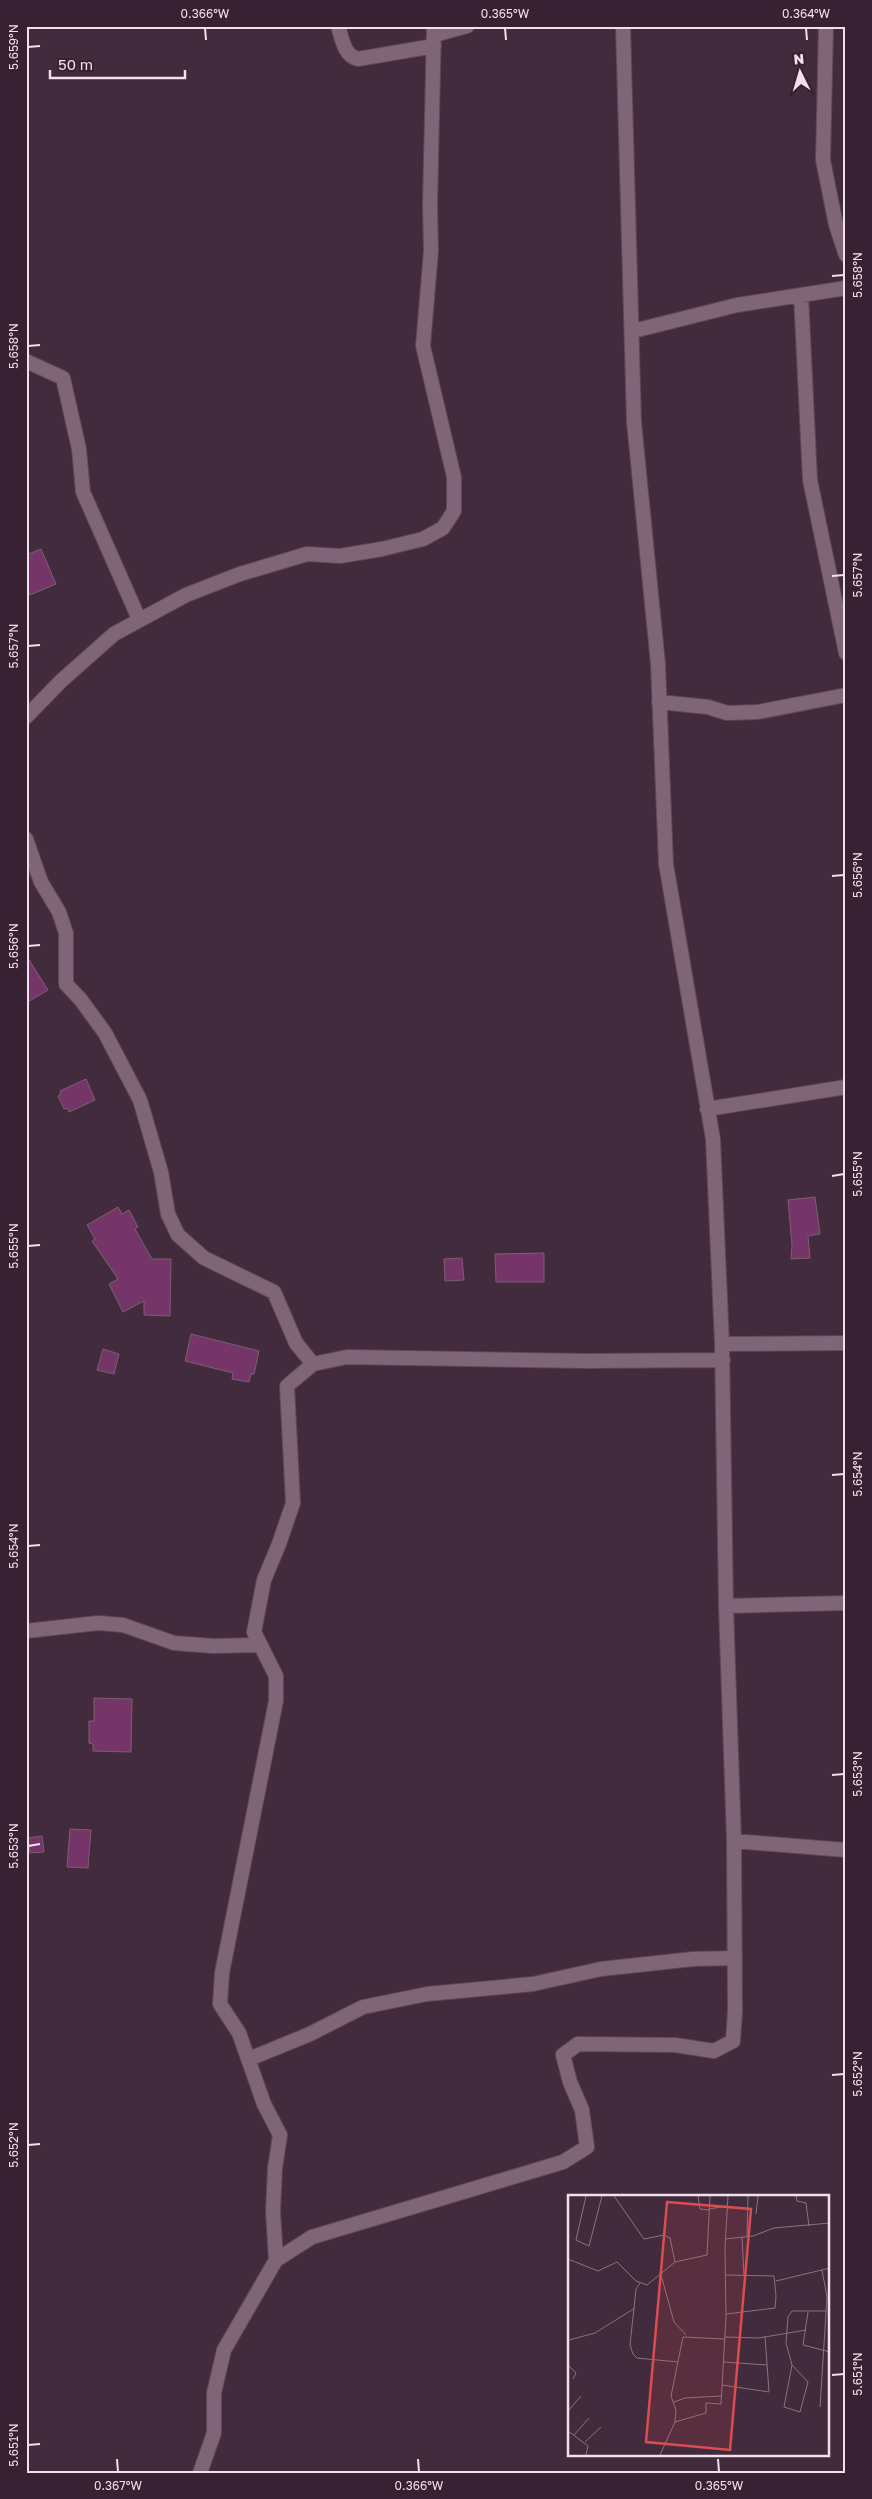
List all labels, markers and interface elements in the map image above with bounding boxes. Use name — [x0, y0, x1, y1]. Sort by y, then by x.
text: 0.366°W — [181, 6, 230, 21]
text: 0.365°W — [481, 6, 530, 21]
text: 0.364°W — [782, 6, 831, 21]
text: 5.659°N — [6, 24, 21, 70]
scale bar — [50, 48, 185, 80]
north arrow — [774, 48, 824, 98]
text: N — [793, 50, 805, 67]
text: 50 m — [58, 55, 93, 73]
text: 5.658°N — [850, 252, 865, 298]
text: 5.658°N — [6, 323, 21, 369]
text: 5.657°N — [850, 553, 865, 597]
text: 5.657°N — [6, 624, 21, 668]
text: 5.656°N — [850, 852, 865, 898]
text: 5.656°N — [6, 923, 21, 969]
text: 5.655°N — [850, 1151, 865, 1197]
text: 5.655°N — [6, 1223, 21, 1269]
text: 5.654°N — [850, 1451, 865, 1497]
text: 5.654°N — [6, 1523, 21, 1569]
text: 5.653°N — [850, 1751, 865, 1797]
text: 5.653°N — [6, 1823, 21, 1869]
text: 5.652°N — [850, 2051, 865, 2097]
text: 5.652°N — [6, 2122, 21, 2168]
inset map — [568, 2195, 830, 2456]
text: 5.651°N — [850, 2352, 865, 2396]
text: 5.651°N — [6, 2423, 21, 2467]
text: 0.367°W — [94, 2478, 142, 2493]
text: 0.366°W — [395, 2478, 444, 2493]
text: 0.365°W — [695, 2478, 744, 2493]

